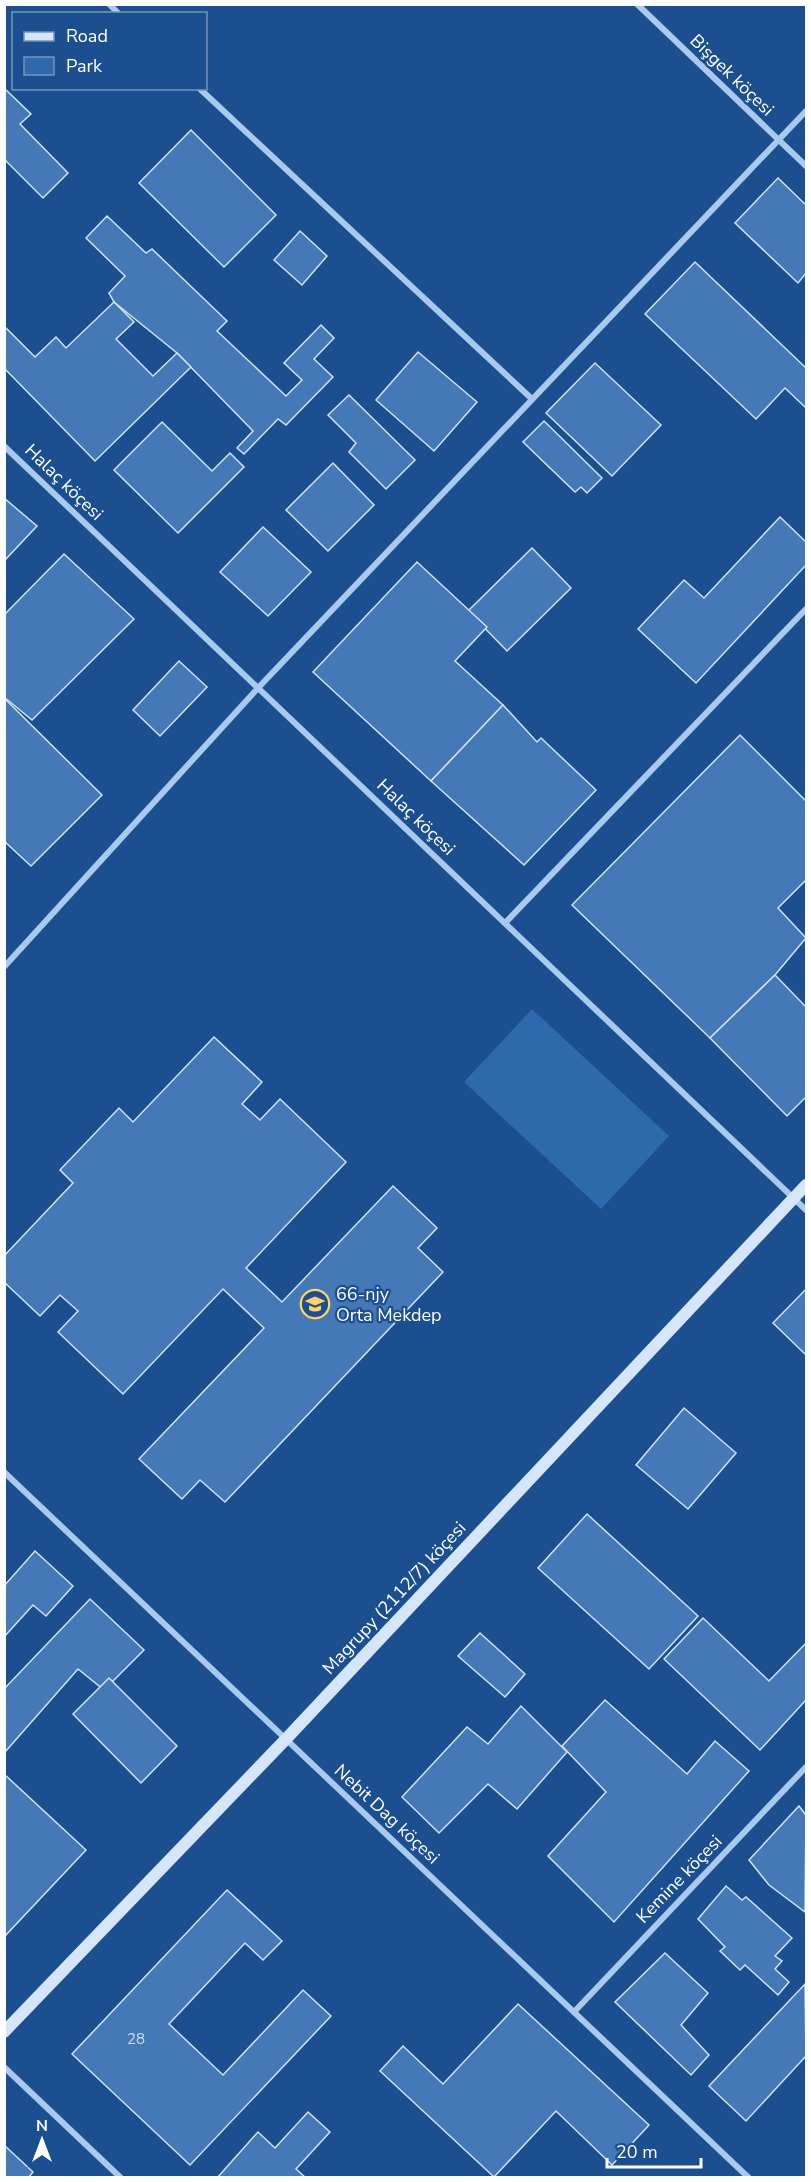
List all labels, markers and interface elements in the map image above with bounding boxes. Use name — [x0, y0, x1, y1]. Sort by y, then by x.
legend — [12, 12, 207, 90]
text: Road — [66, 24, 108, 48]
street label: Bişgek köçesi — [685, 29, 779, 121]
text: Park — [66, 54, 103, 78]
street label: Halaç köçesi — [20, 438, 108, 526]
street label: Halaç köçesi — [372, 773, 460, 861]
place label: 66-njy Orta Mekdep — [336, 1282, 442, 1327]
school or university icon: 66-njy Orta Mekdep — [299, 1288, 331, 1320]
street label: Magrupy (2112/7) köçesi — [317, 1516, 471, 1680]
street label: Nebit Dag köçesi — [329, 1759, 445, 1869]
street label: Kemine köçesi — [631, 1830, 727, 1928]
house number: 28 — [127, 2029, 145, 2049]
north arrow — [12, 2110, 72, 2170]
text: N — [36, 2115, 48, 2137]
scale bar — [607, 2131, 702, 2169]
text: 20 m — [616, 2140, 658, 2164]

